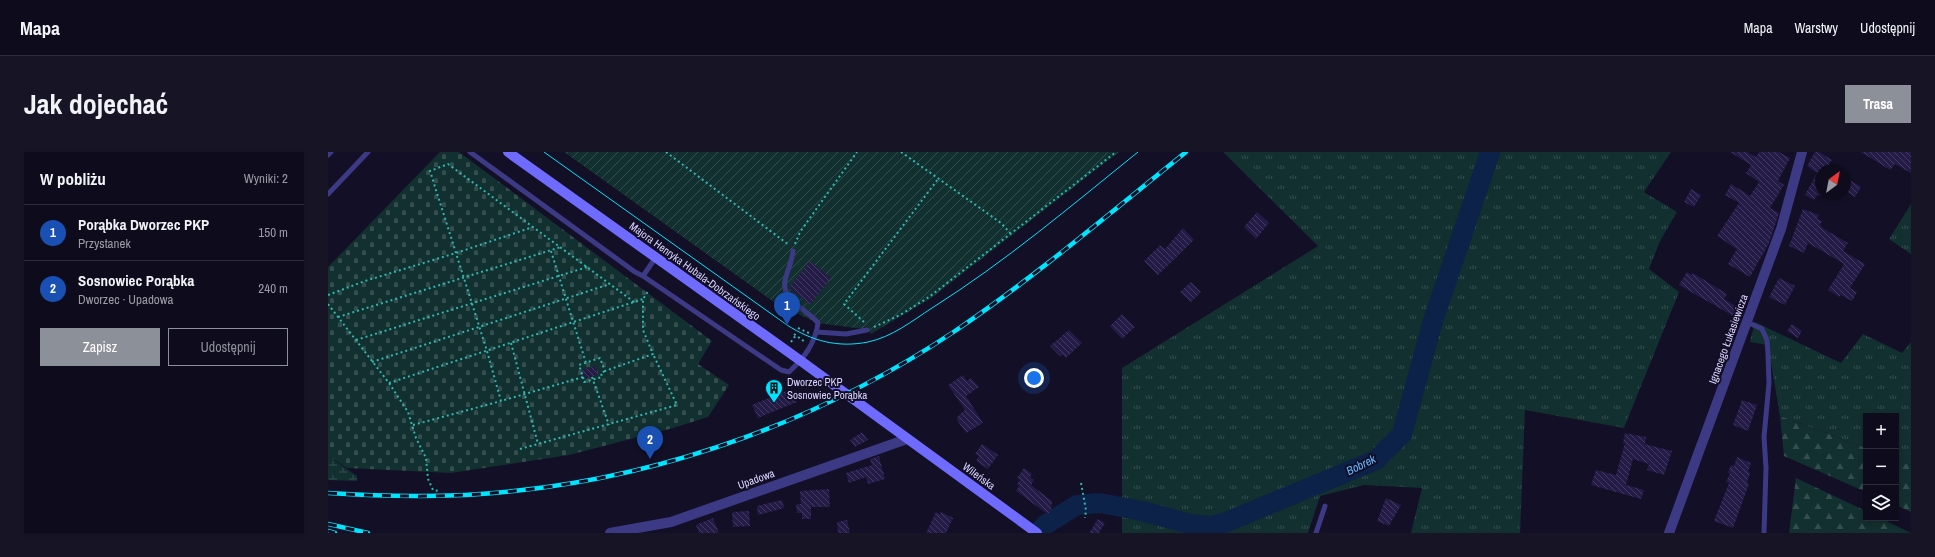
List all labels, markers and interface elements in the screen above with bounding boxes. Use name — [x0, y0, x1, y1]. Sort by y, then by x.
text: Mapa — [20, 15, 60, 41]
text: Mapa — [1744, 19, 1773, 37]
text: Warstwy — [1795, 19, 1838, 37]
text: Udostępnij — [1860, 19, 1915, 37]
text: Jak dojechać — [24, 85, 168, 123]
button: Trasa — [1845, 85, 1911, 123]
north arrow — [1815, 164, 1851, 200]
text: W pobliżu — [40, 167, 106, 190]
text: Wyniki: 2 — [244, 170, 288, 187]
text: Porąbka Dworzec PKP — [78, 214, 209, 235]
street label: Majora Henryka Hubala-Dobrzańskiego — [627, 219, 763, 323]
text: 1 — [50, 224, 56, 241]
text: 150 m — [258, 224, 288, 241]
text: Przystanek — [78, 235, 131, 252]
text: Sosnowiec Porąbka — [78, 270, 194, 291]
text: 2 — [50, 280, 56, 297]
text: 240 m — [258, 280, 288, 297]
text: Dworzec · Upadowa — [78, 291, 173, 308]
pin: 1 — [774, 292, 800, 325]
street label: Ignacego Łukasiewicza — [1705, 292, 1751, 386]
button: Zapisz — [40, 328, 160, 366]
button: Udostępnij — [168, 328, 288, 366]
your location — [1024, 368, 1044, 388]
place label: Dworzec PKP Sosnowiec Porąbka — [787, 375, 867, 402]
building icon: Dworzec PKP Sosnowiec Porąbka — [764, 378, 784, 403]
map controls — [1863, 413, 1899, 521]
button: + — [1863, 413, 1899, 449]
pin: 2 — [637, 426, 663, 459]
button: − — [1863, 449, 1899, 485]
water label: Bobrek — [1343, 451, 1379, 479]
street label: Wileńska — [960, 459, 998, 493]
street label: Upadowa — [736, 466, 776, 492]
button: layers — [1863, 485, 1899, 521]

